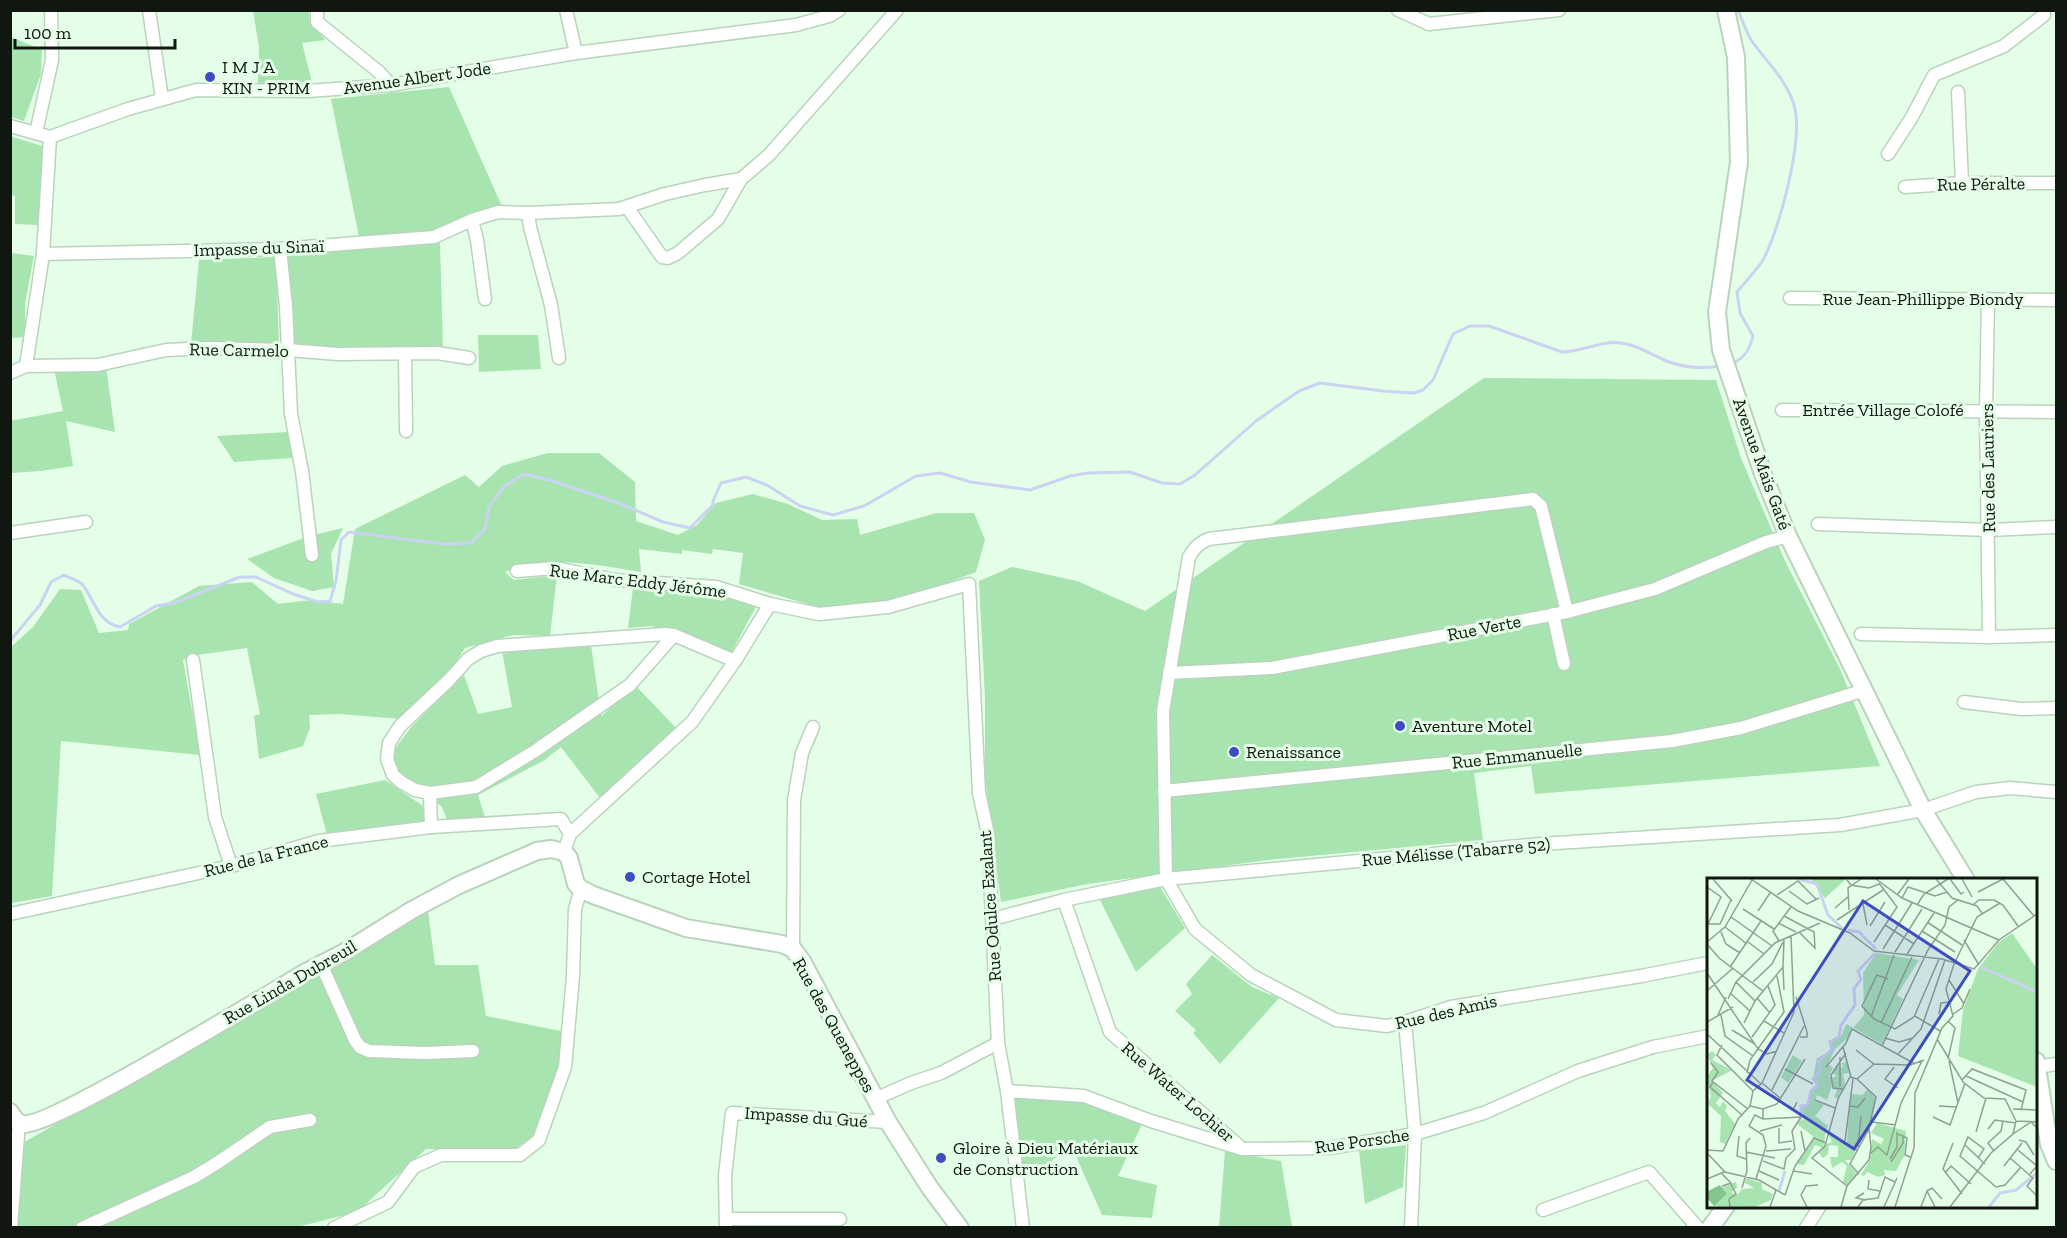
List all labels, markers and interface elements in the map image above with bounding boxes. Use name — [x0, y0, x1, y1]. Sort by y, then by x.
scale bar — [15, 12, 176, 50]
text: 100 m — [24, 22, 72, 44]
place label: I M J A KIN - PRIM — [222, 56, 310, 99]
street label: Avenue Albert Jode — [342, 57, 492, 99]
marker: I M J A KIN - PRIM — [203, 70, 217, 84]
street label: Rue Péralte — [1937, 172, 2025, 196]
street label: Impasse du Sinaï — [193, 235, 325, 261]
street label: Rue Jean-Phillippe Biondy — [1822, 288, 2024, 310]
street label: Rue Carmelo — [189, 338, 289, 362]
street label: Avenue Maïs Gaté — [1728, 395, 1796, 533]
street label: Entrée Village Colofé — [1802, 399, 1964, 421]
street label: Rue des Lauriers — [1976, 403, 2000, 533]
street label: Rue Marc Eddy Jérôme — [548, 559, 728, 603]
street label: Rue Verte — [1445, 610, 1523, 646]
place label: Aventure Motel — [1412, 715, 1532, 737]
marker: Aventure Motel — [1393, 719, 1407, 733]
street label: Rue Emmanuelle — [1451, 738, 1583, 774]
place label: Renaissance — [1246, 741, 1341, 763]
marker: Renaissance — [1227, 745, 1241, 759]
street label: Rue Odulce Exalant — [974, 829, 1006, 982]
street label: Rue de la France — [202, 830, 330, 882]
street label: Rue Mélisse (Tabarre 52) — [1361, 833, 1551, 871]
place label: Cortage Hotel — [642, 866, 751, 888]
marker: Cortage Hotel — [623, 870, 637, 884]
inset map — [1707, 878, 2037, 1208]
street label: Rue Linda Dubreuil — [220, 935, 361, 1029]
street label: Rue des Queneppes — [788, 954, 880, 1096]
street label: Rue des Amis — [1393, 990, 1499, 1034]
street label: Rue Water Lochier — [1117, 1037, 1239, 1147]
street label: Impasse du Gué — [744, 1102, 868, 1132]
street label: Rue Porsche — [1313, 1123, 1411, 1159]
place label: Gloire à Dieu Matériaux de Construction — [953, 1137, 1138, 1180]
marker: Gloire à Dieu Matériaux de Construction — [934, 1151, 948, 1165]

